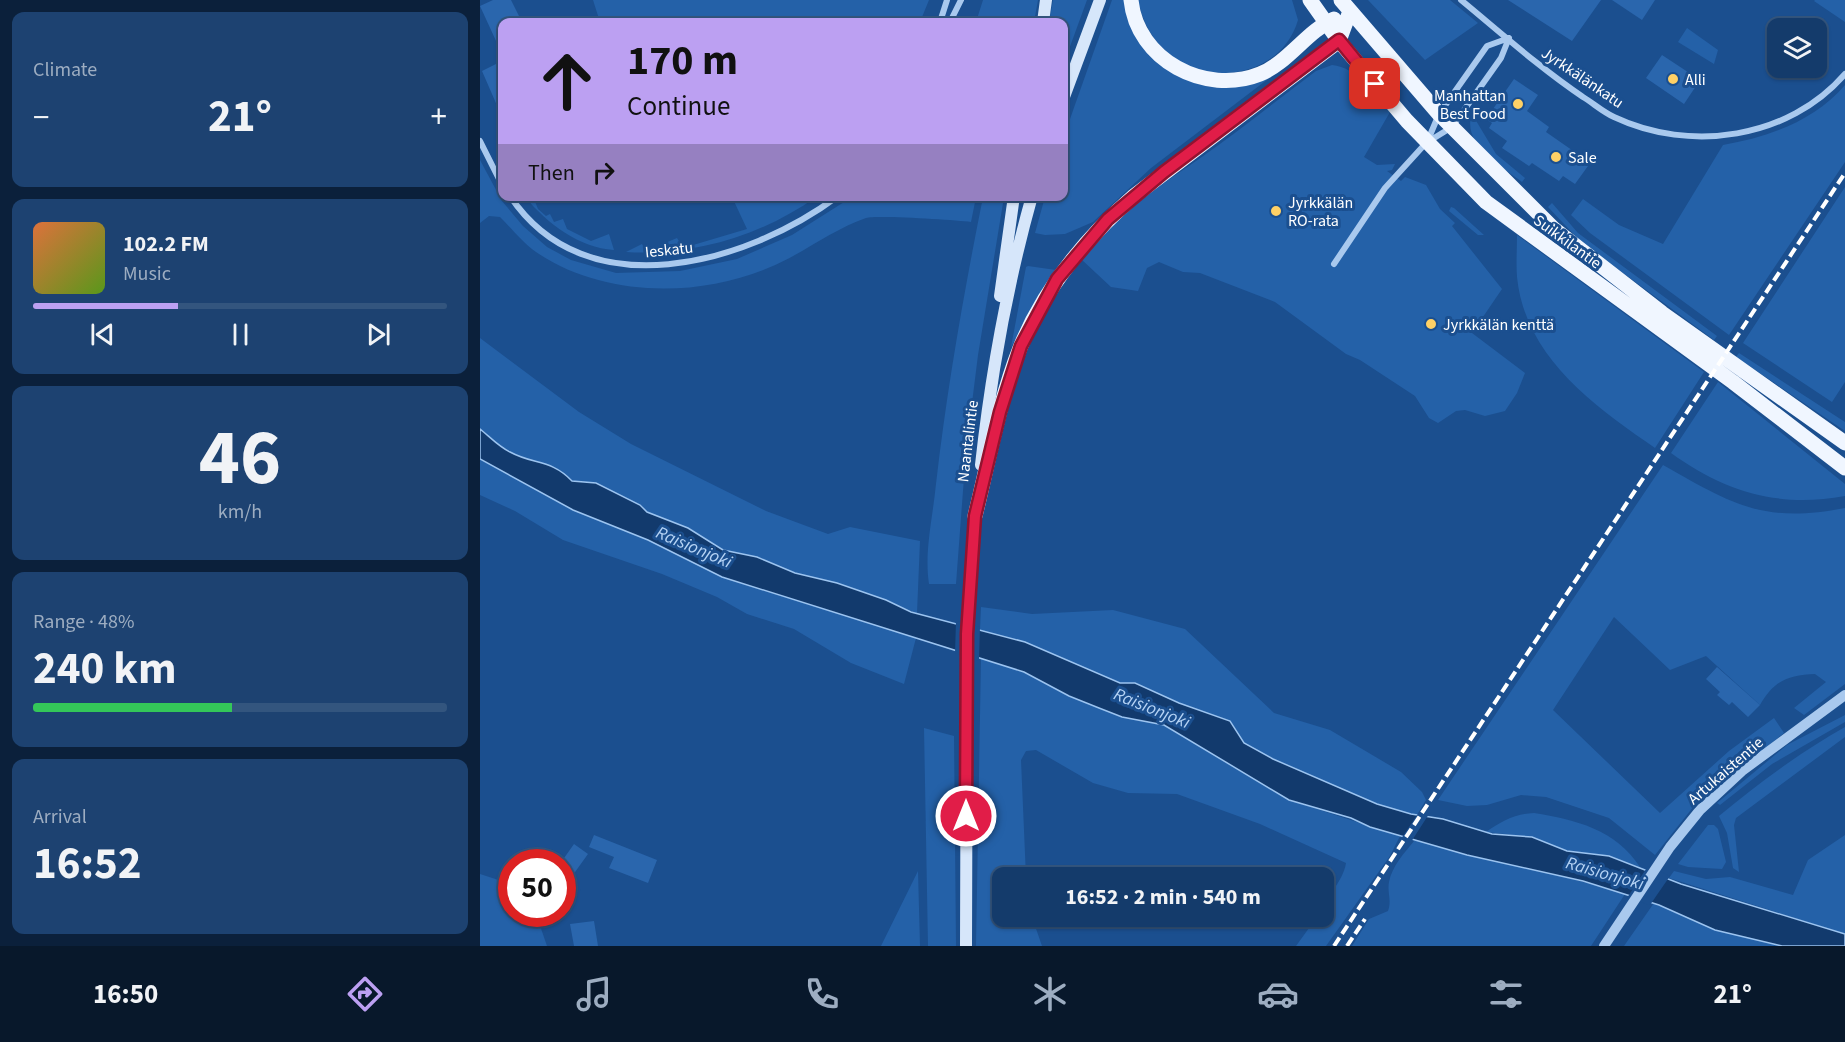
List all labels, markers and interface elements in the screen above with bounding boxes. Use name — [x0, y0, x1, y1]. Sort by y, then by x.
map controls — [1767, 18, 1827, 78]
button: layers — [1767, 18, 1827, 78]
text: 170 m — [627, 31, 738, 91]
icon: ahead — [528, 42, 606, 120]
street label: Jyrkkälänkatu — [1537, 42, 1628, 114]
text: Climate — [33, 56, 97, 84]
pin — [1349, 58, 1400, 109]
icon: arrive — [1358, 67, 1391, 100]
place label: Alli — [1685, 69, 1706, 91]
marker: Alli — [1666, 72, 1680, 86]
text: 21° — [208, 85, 272, 149]
place label: Manhattan Best Food — [1434, 85, 1506, 125]
text: Continue — [627, 87, 730, 126]
text: − — [33, 94, 49, 141]
text: + — [431, 94, 447, 141]
marker: Manhattan Best Food — [1511, 97, 1525, 111]
place label: Sale — [1568, 147, 1597, 169]
marker: Sale — [1549, 150, 1563, 164]
icon: right — [587, 156, 620, 189]
text: Then — [528, 157, 575, 189]
place label: Jyrkkälän RO-rata — [1288, 192, 1353, 232]
marker: Jyrkkälän RO-rata — [1269, 204, 1283, 218]
street label: Suikkilantie — [1529, 210, 1606, 274]
text: 102.2 FM — [123, 228, 209, 260]
street label: Ieskatu — [644, 237, 694, 263]
text: Music — [123, 260, 171, 288]
place label: Jyrkkälän kenttä — [1443, 314, 1554, 336]
marker: Jyrkkälän kenttä — [1424, 317, 1438, 331]
icon: previous — [86, 318, 119, 351]
icon: pause — [224, 318, 257, 351]
icon: next — [362, 318, 395, 351]
street label: Naantalintie — [952, 399, 984, 483]
text: 46 — [199, 403, 281, 514]
text: km/h — [218, 498, 262, 526]
water label: Raisionjoki — [652, 520, 736, 575]
text: Range · 48% — [33, 608, 134, 636]
text: 240 km — [33, 637, 177, 701]
water label: Raisionjoki — [1110, 682, 1194, 735]
street label: Artukaistentie — [1683, 732, 1768, 810]
position arrow — [934, 784, 998, 848]
text: Arrival — [33, 803, 87, 831]
text: 16:52 — [33, 832, 142, 896]
speed limit sign: 50 — [498, 849, 576, 927]
water label: Raisionjoki — [1563, 850, 1648, 897]
text: 16:52 · 2 min · 540 m — [1065, 881, 1261, 913]
icon: directions — [344, 973, 386, 1015]
icon: music — [573, 973, 615, 1015]
icon: phone — [801, 973, 843, 1015]
icon: climate — [1029, 973, 1071, 1015]
icon: car — [1257, 973, 1299, 1015]
icon: filters — [1485, 973, 1527, 1015]
text: 16:50 — [93, 975, 158, 1014]
text: 21° — [1714, 975, 1752, 1014]

